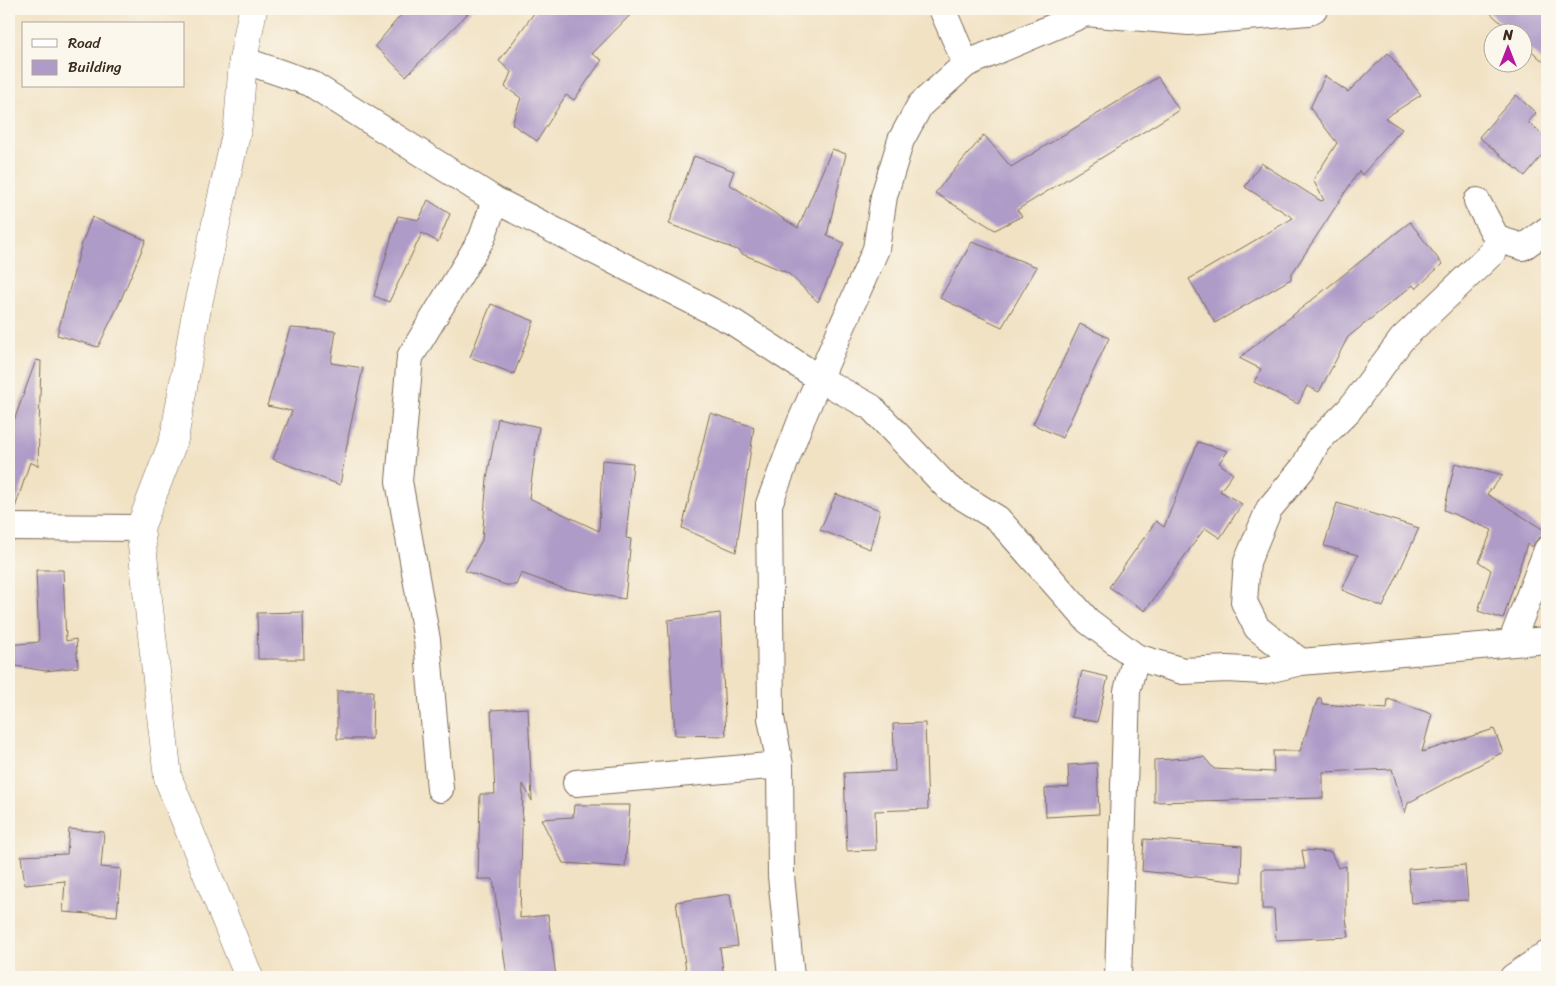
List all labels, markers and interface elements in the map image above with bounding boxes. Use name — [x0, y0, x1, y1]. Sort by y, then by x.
legend — [22, 22, 185, 88]
north arrow — [1484, 22, 1534, 72]
text: N — [1502, 23, 1513, 48]
text: Road — [68, 30, 101, 56]
text: Building — [68, 54, 122, 80]

